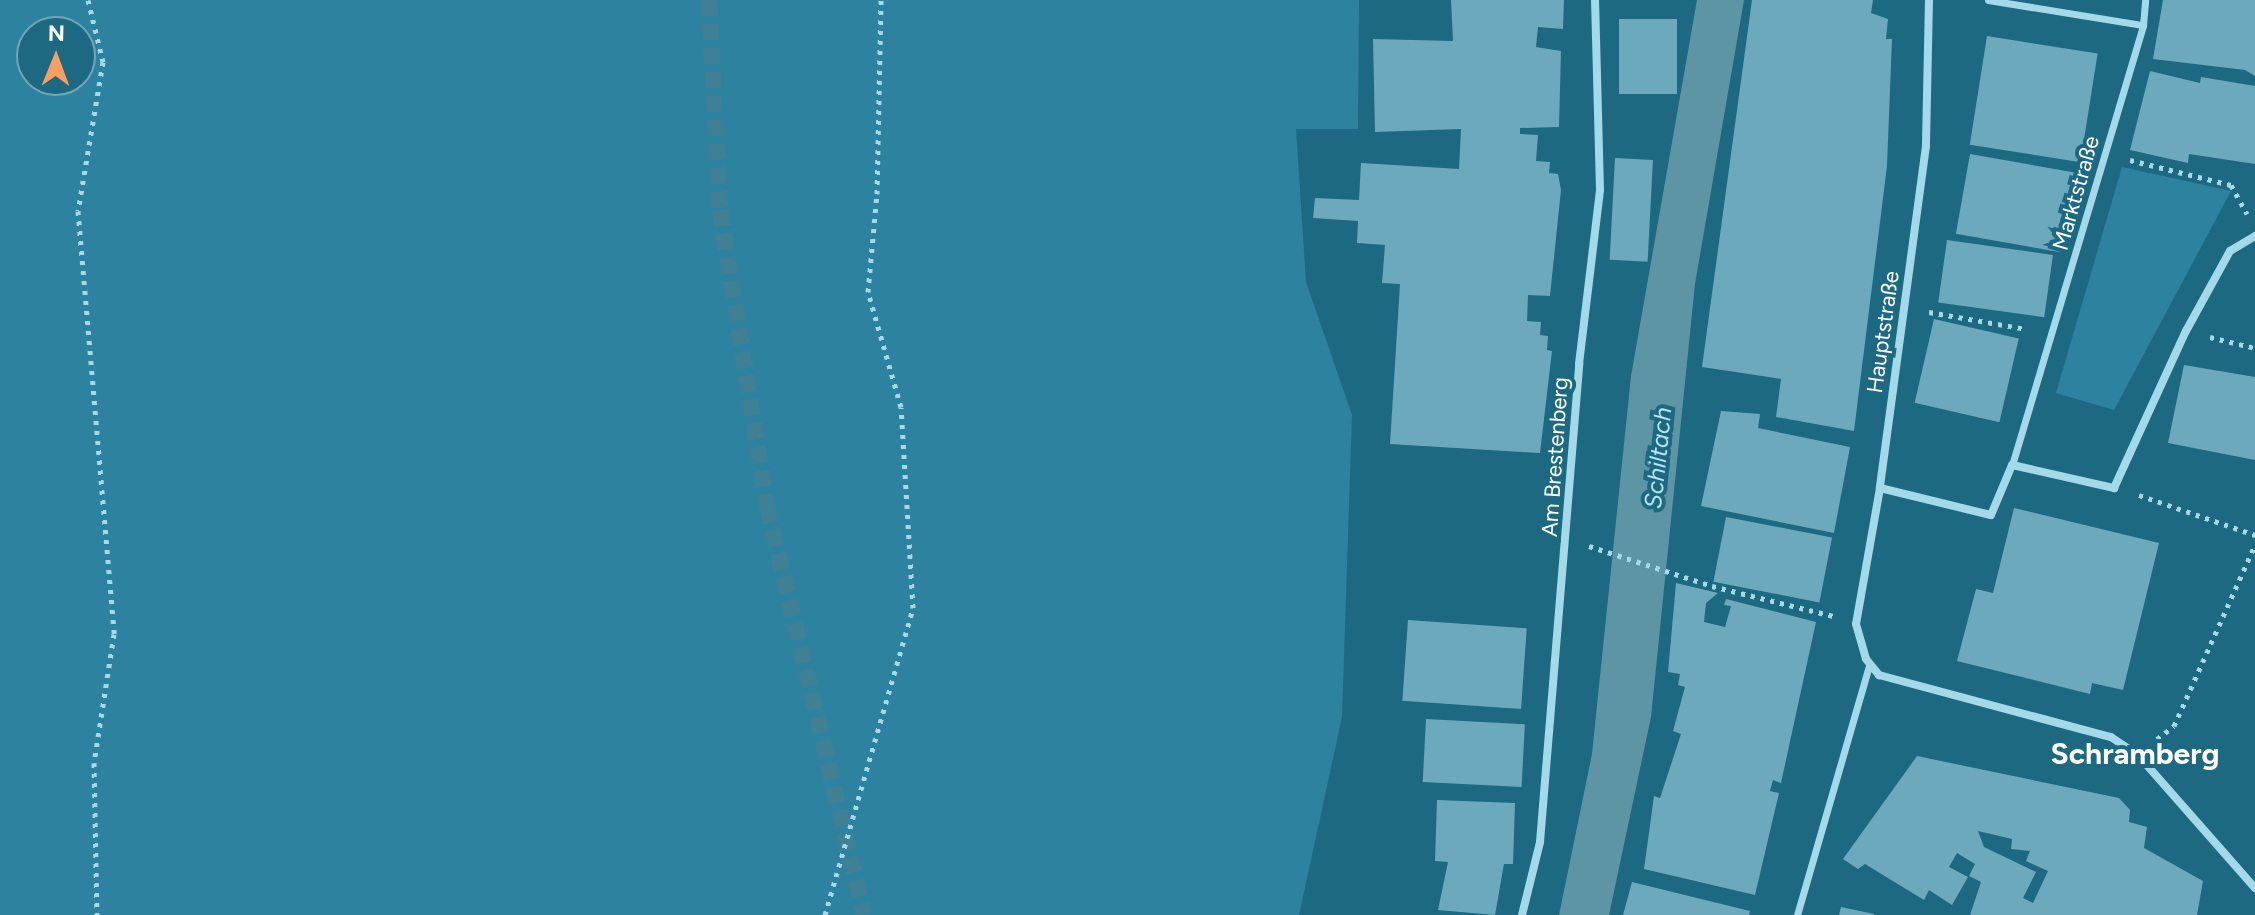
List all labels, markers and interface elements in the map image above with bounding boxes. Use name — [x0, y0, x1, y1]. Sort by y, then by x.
north arrow — [16, 16, 96, 96]
text: N — [48, 20, 65, 47]
street label: Marktstraße — [2047, 133, 2105, 253]
street label: Hauptstraße — [1861, 269, 1905, 395]
street label: Am Brestenberg — [1536, 376, 1574, 538]
water label: Schiltach — [1638, 406, 1678, 510]
district label: Schramberg — [2050, 736, 2220, 772]

